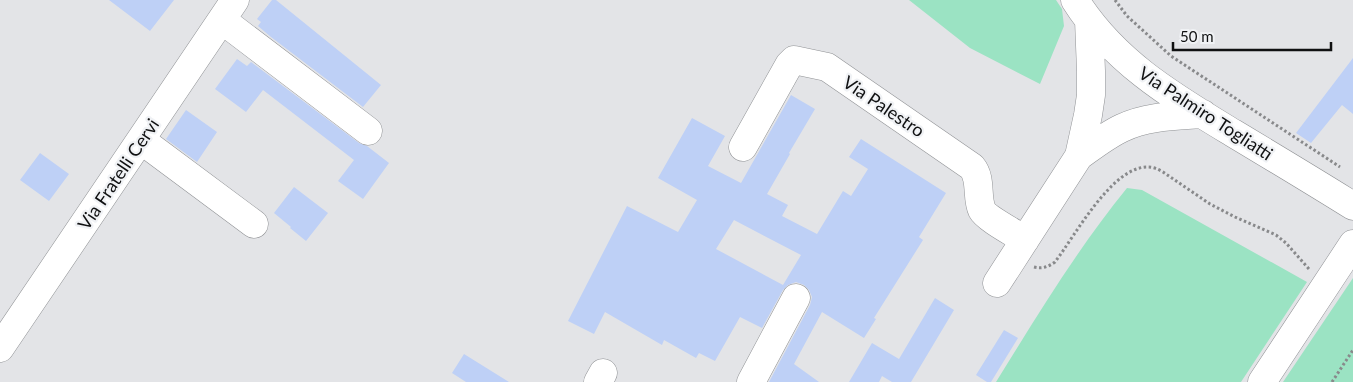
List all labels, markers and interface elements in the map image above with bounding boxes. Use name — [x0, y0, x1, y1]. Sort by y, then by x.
scale bar — [1173, 20, 1330, 52]
text: 50 m — [1180, 27, 1214, 45]
street label: Via Palmiro Togliatti — [1135, 61, 1277, 165]
street label: Via Palestro — [839, 71, 929, 141]
street label: Via Fratelli Cervi — [73, 114, 163, 234]

